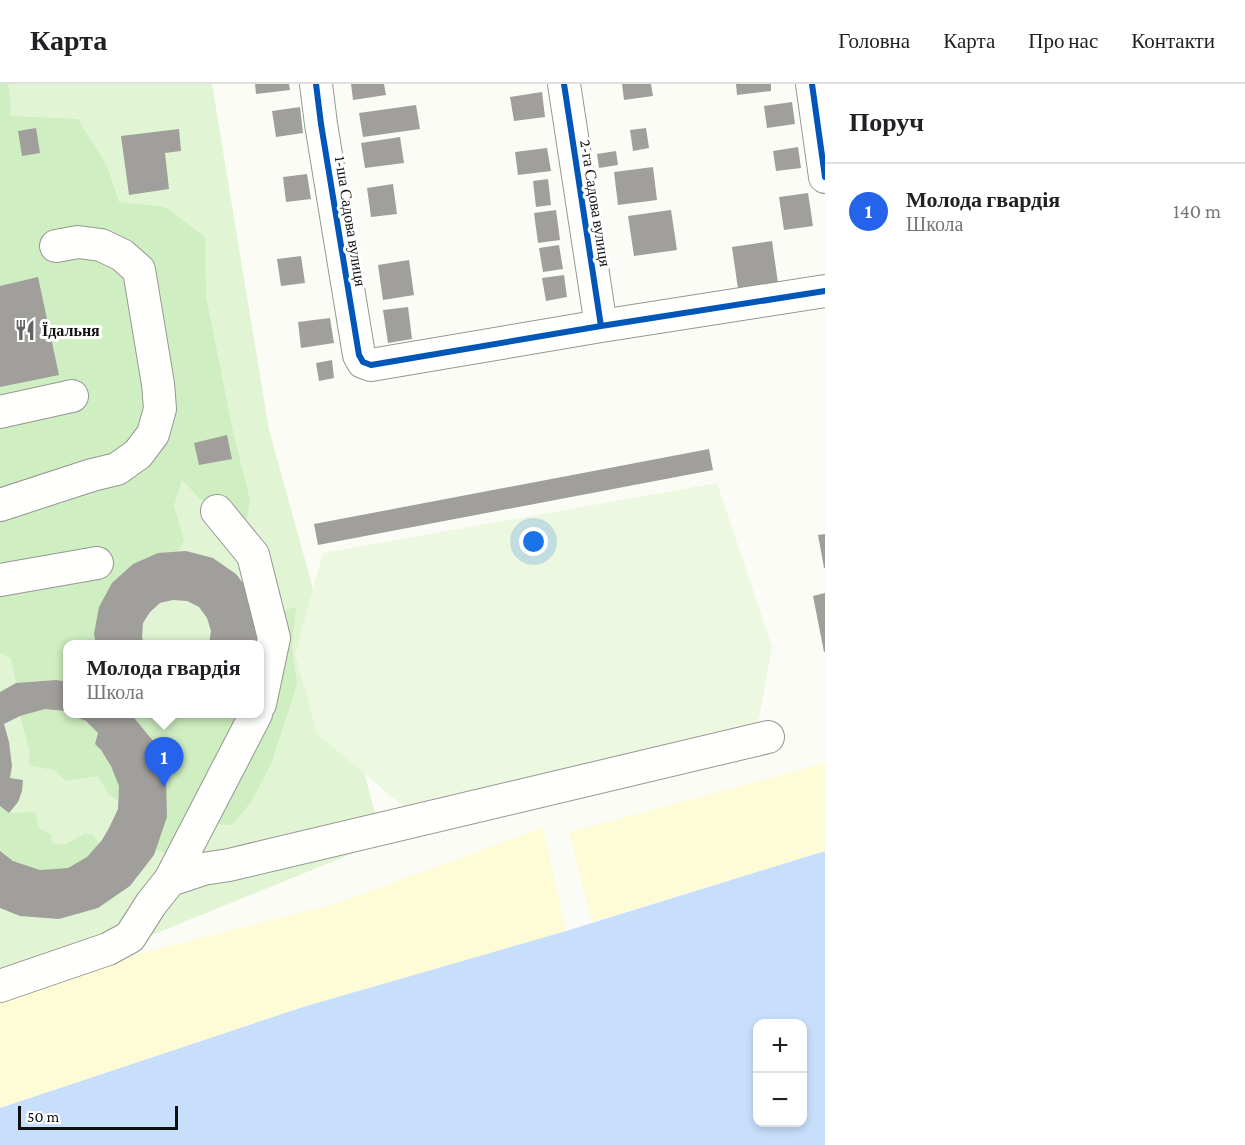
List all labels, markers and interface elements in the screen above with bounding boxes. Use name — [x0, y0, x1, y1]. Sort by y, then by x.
text: Карта — [30, 25, 107, 56]
text: Головна — [838, 29, 910, 53]
text: Карта — [943, 29, 995, 53]
text: Про нас — [1028, 29, 1098, 53]
text: Контакти — [1131, 29, 1215, 53]
text: Поруч — [849, 108, 924, 137]
street label: 2-га Садова вулиця — [576, 138, 614, 269]
street label: 1-ша Садова вулиця — [331, 155, 369, 288]
text: Молода гвардія — [906, 187, 1060, 212]
text: 1 — [865, 200, 872, 222]
text: 140 m — [1173, 200, 1221, 222]
text: Школа — [906, 213, 963, 235]
restaurant icon: Їдальня — [13, 318, 37, 342]
place label: Їдальня — [42, 322, 100, 339]
your location — [519, 527, 548, 556]
popup — [63, 640, 264, 718]
text: Молода гвардія — [86, 655, 241, 680]
text: Школа — [86, 681, 144, 703]
pin: 1 — [144, 738, 184, 787]
map controls — [753, 1019, 807, 1127]
button: + — [753, 1019, 807, 1073]
button: − — [753, 1073, 807, 1127]
scale bar — [18, 1103, 178, 1130]
text: 50 m — [27, 1108, 59, 1125]

